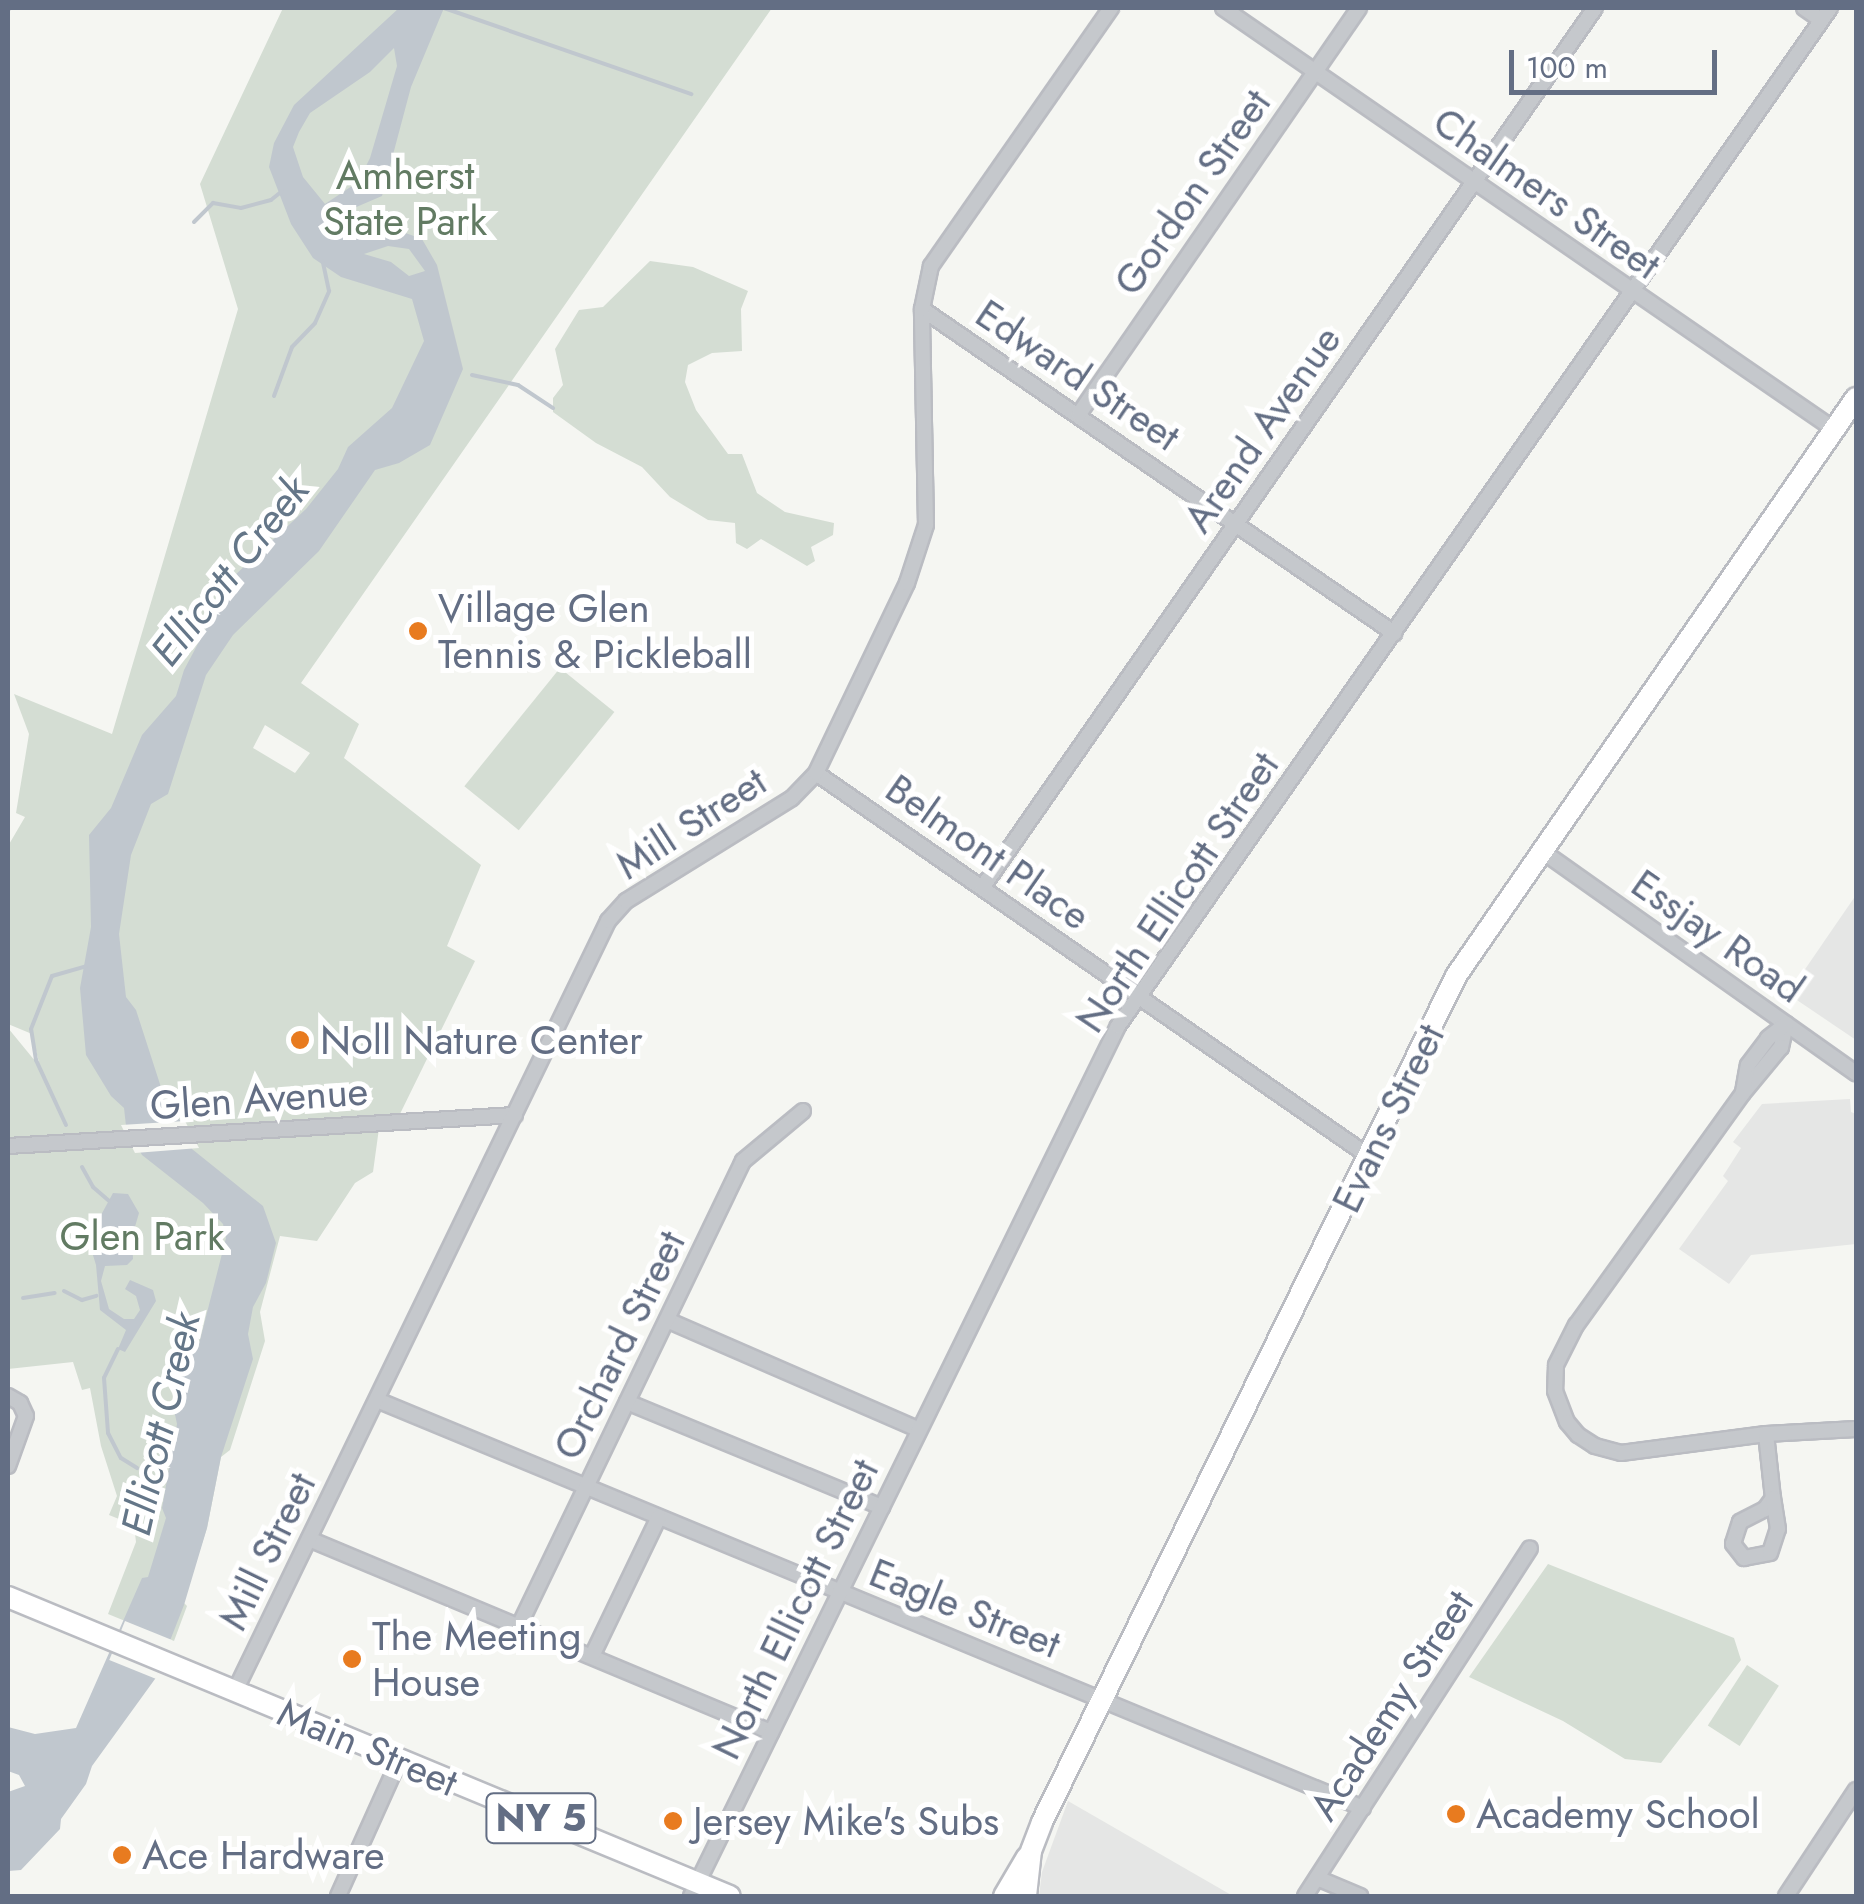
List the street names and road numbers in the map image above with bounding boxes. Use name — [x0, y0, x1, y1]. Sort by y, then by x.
street label: Gordon Street — [1104, 80, 1280, 304]
street label: Chalmers Street — [1424, 97, 1670, 289]
street label: Edward Street — [967, 289, 1189, 461]
street label: Arend Avenue — [1173, 317, 1351, 541]
street label: North Ellicott Street — [1066, 743, 1288, 1041]
street label: Mill Street — [607, 757, 775, 889]
street label: Belmont Place — [877, 764, 1099, 940]
street label: Essjay Road — [1623, 859, 1813, 1013]
street label: Evans Street — [1322, 1016, 1454, 1220]
street label: Glen Avenue — [148, 1066, 370, 1130]
street label: Orchard Street — [543, 1223, 695, 1467]
street label: North Ellicott Street — [702, 1451, 888, 1767]
street label: Mill Street — [208, 1465, 326, 1637]
street label: Eagle Street — [863, 1548, 1067, 1668]
street label: Academy Street — [1299, 1581, 1483, 1829]
street label: Main Street — [271, 1688, 465, 1806]
road number: NY 5 — [484, 1785, 598, 1851]

